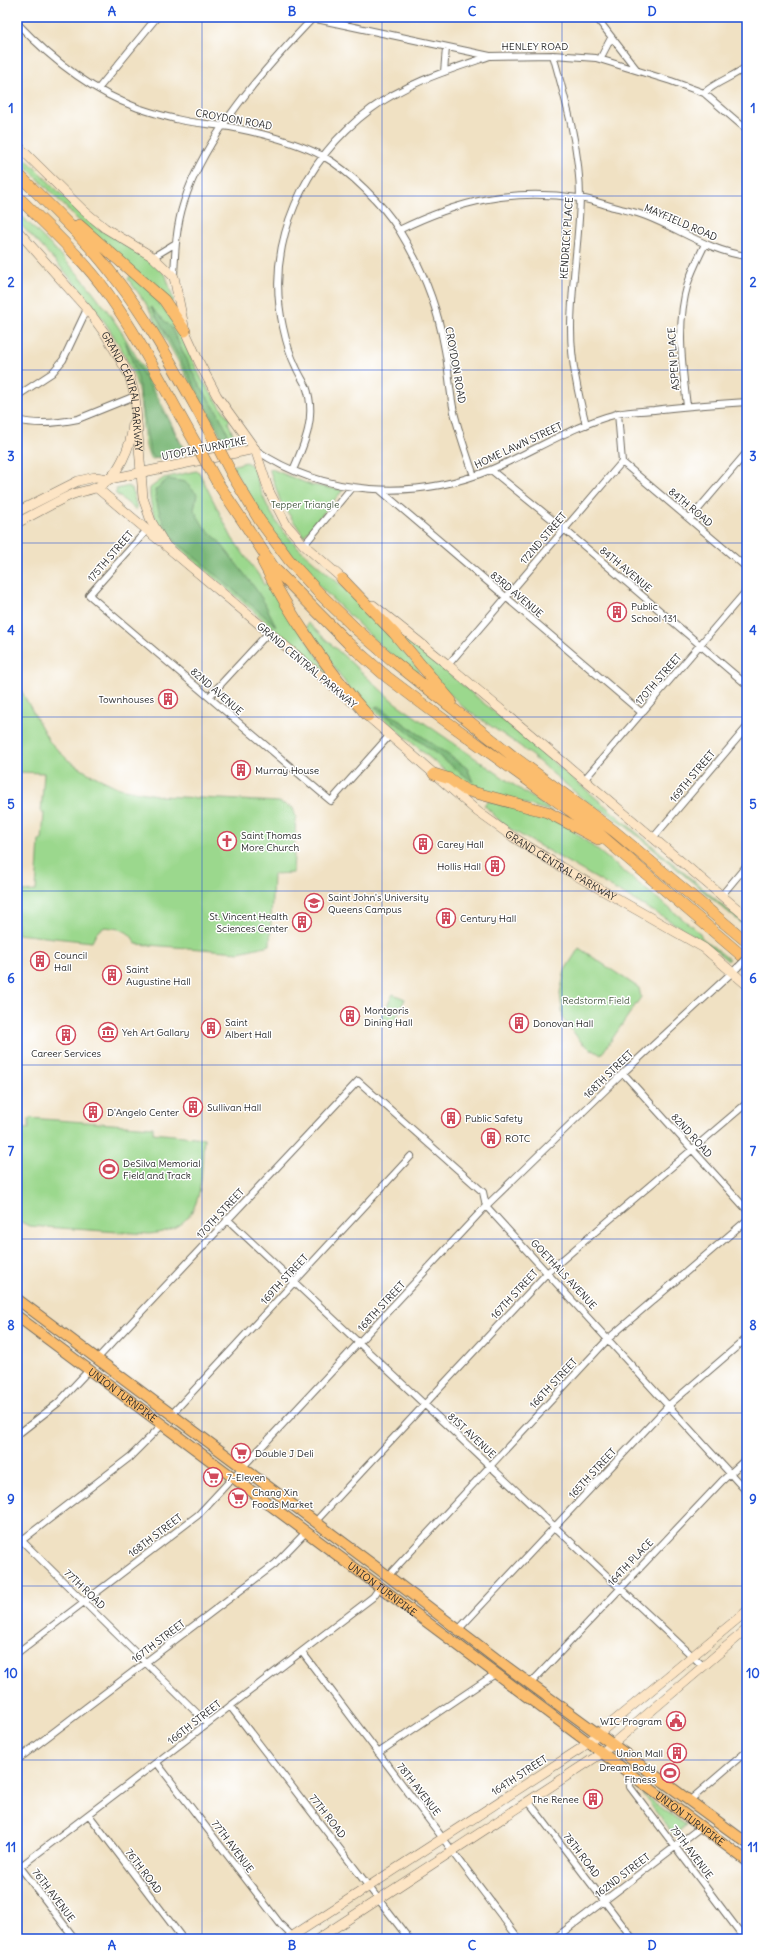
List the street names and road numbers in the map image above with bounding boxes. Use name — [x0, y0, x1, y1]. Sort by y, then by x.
street label: HENLEY ROAD — [502, 40, 568, 53]
street label: CROYDON ROAD — [195, 106, 273, 133]
street label: KENDRICK PLACE — [557, 197, 576, 279]
street label: MAYFIELD ROAD — [642, 201, 719, 244]
street label: CROYDON ROAD — [442, 326, 469, 404]
street label: ASPEN PLACE — [665, 327, 682, 391]
street label: GRAND CENTRAL PARKWAY — [98, 329, 145, 452]
street label: HOME LAWN STREET — [472, 419, 564, 471]
street label: UTOPIA TURNPIKE — [161, 434, 248, 463]
street label: 84TH ROAD — [666, 485, 715, 530]
street label: 172ND STREET — [517, 510, 570, 567]
street label: 175TH STREET — [85, 528, 136, 585]
street label: 84TH AVENUE — [597, 544, 654, 595]
street label: 83RD AVENUE — [488, 568, 546, 620]
street label: GRAND CENTRAL PARKWAY — [254, 620, 360, 711]
street label: 170TH STREET — [632, 651, 684, 708]
street label: 82ND AVENUE — [188, 665, 246, 718]
street label: 169TH STREET — [667, 748, 718, 805]
street label: GRAND CENTRAL PARKWAY — [503, 828, 619, 904]
street label: 168TH STREET — [581, 1047, 636, 1101]
street label: 82ND ROAD — [668, 1110, 715, 1160]
street label: 170TH STREET — [194, 1185, 247, 1241]
street label: GOETHALS AVENUE — [528, 1237, 599, 1312]
street label: 169TH STREET — [258, 1251, 311, 1307]
street label: 167TH STREET — [488, 1267, 541, 1322]
street label: 168TH STREET — [355, 1278, 408, 1334]
street label: 166TH STREET — [527, 1355, 580, 1411]
street label: UNION TURNPIKE — [85, 1365, 160, 1425]
street label: 81ST AVENUE — [445, 1410, 498, 1461]
street label: 165TH STREET — [566, 1445, 619, 1501]
street label: 168TH STREET — [126, 1511, 185, 1560]
street label: 164TH PLACE — [605, 1536, 656, 1589]
street label: UNION TURNPIKE — [345, 1559, 419, 1619]
street label: 77TH ROAD — [61, 1567, 108, 1612]
street label: 167TH STREET — [129, 1617, 188, 1666]
street label: 166TH STREET — [165, 1697, 224, 1747]
street label: 164TH STREET — [489, 1752, 550, 1798]
street label: 78TH AVENUE — [394, 1760, 443, 1818]
street label: UNION TURNPIKE — [653, 1789, 727, 1849]
street label: 77TH ROAD — [306, 1792, 349, 1841]
street label: 77TH AVENUE — [209, 1817, 257, 1875]
street label: 79TH AVENUE — [667, 1823, 716, 1882]
street label: 78TH ROAD — [561, 1830, 603, 1880]
street label: 76TH ROAD — [122, 1846, 165, 1896]
street label: 162ND STREET — [592, 1850, 652, 1900]
street label: 76TH AVENUE — [29, 1866, 78, 1925]

